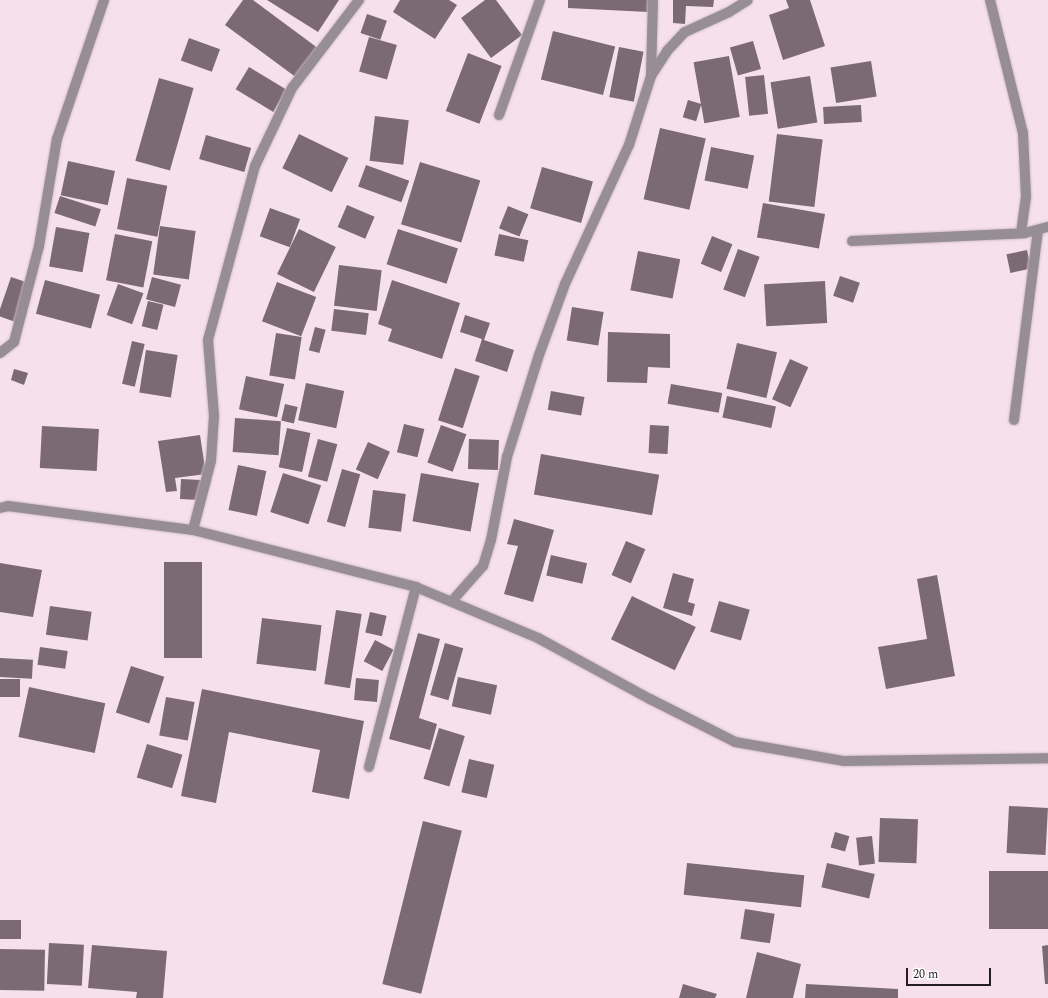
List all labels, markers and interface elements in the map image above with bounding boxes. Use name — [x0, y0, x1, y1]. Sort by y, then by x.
scale bar — [908, 960, 993, 986]
text: 20 m — [913, 965, 938, 984]

